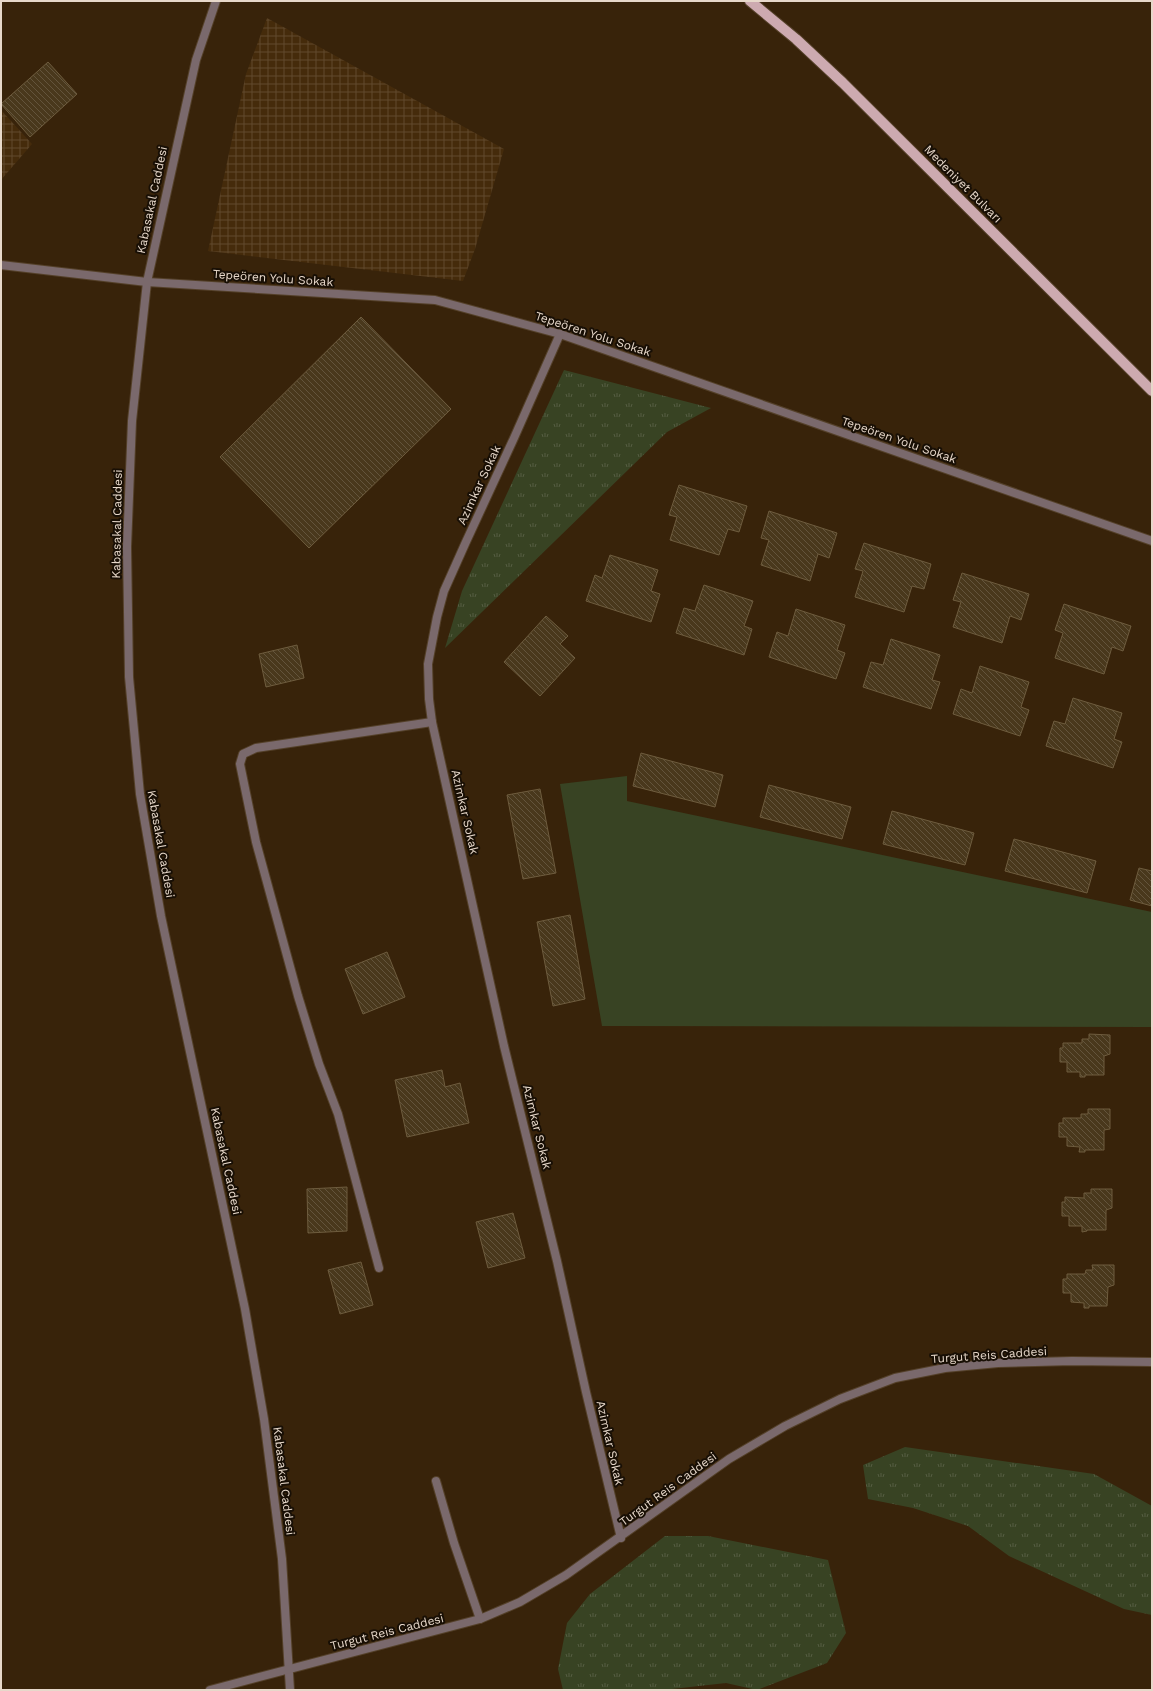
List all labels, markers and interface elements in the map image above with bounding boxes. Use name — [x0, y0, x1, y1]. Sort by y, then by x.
street label: Medeniyet Bulvarı — [921, 142, 1005, 226]
street label: Kabasakal Caddesi — [134, 145, 170, 255]
street label: Tepeören Yolu Sokak — [212, 267, 334, 289]
street label: Tepeören Yolu Sokak — [533, 309, 653, 359]
street label: Tepeören Yolu Sokak — [840, 414, 959, 466]
street label: Azimkar Sokak — [454, 443, 504, 527]
street label: Kabasakal Caddesi — [109, 469, 125, 579]
street label: Azimkar Sokak — [448, 768, 482, 856]
street label: Kabasakal Caddesi — [145, 789, 177, 899]
street label: Azimkar Sokak — [520, 1083, 554, 1171]
street label: Kabasakal Caddesi — [208, 1106, 244, 1216]
street label: Turgut Reis Caddesi — [931, 1344, 1047, 1366]
street label: Azimkar Sokak — [593, 1399, 627, 1487]
street label: Kabasakal Caddesi — [270, 1426, 298, 1536]
street label: Turgut Reis Caddesi — [617, 1449, 719, 1529]
street label: Turgut Reis Caddesi — [329, 1611, 445, 1653]

